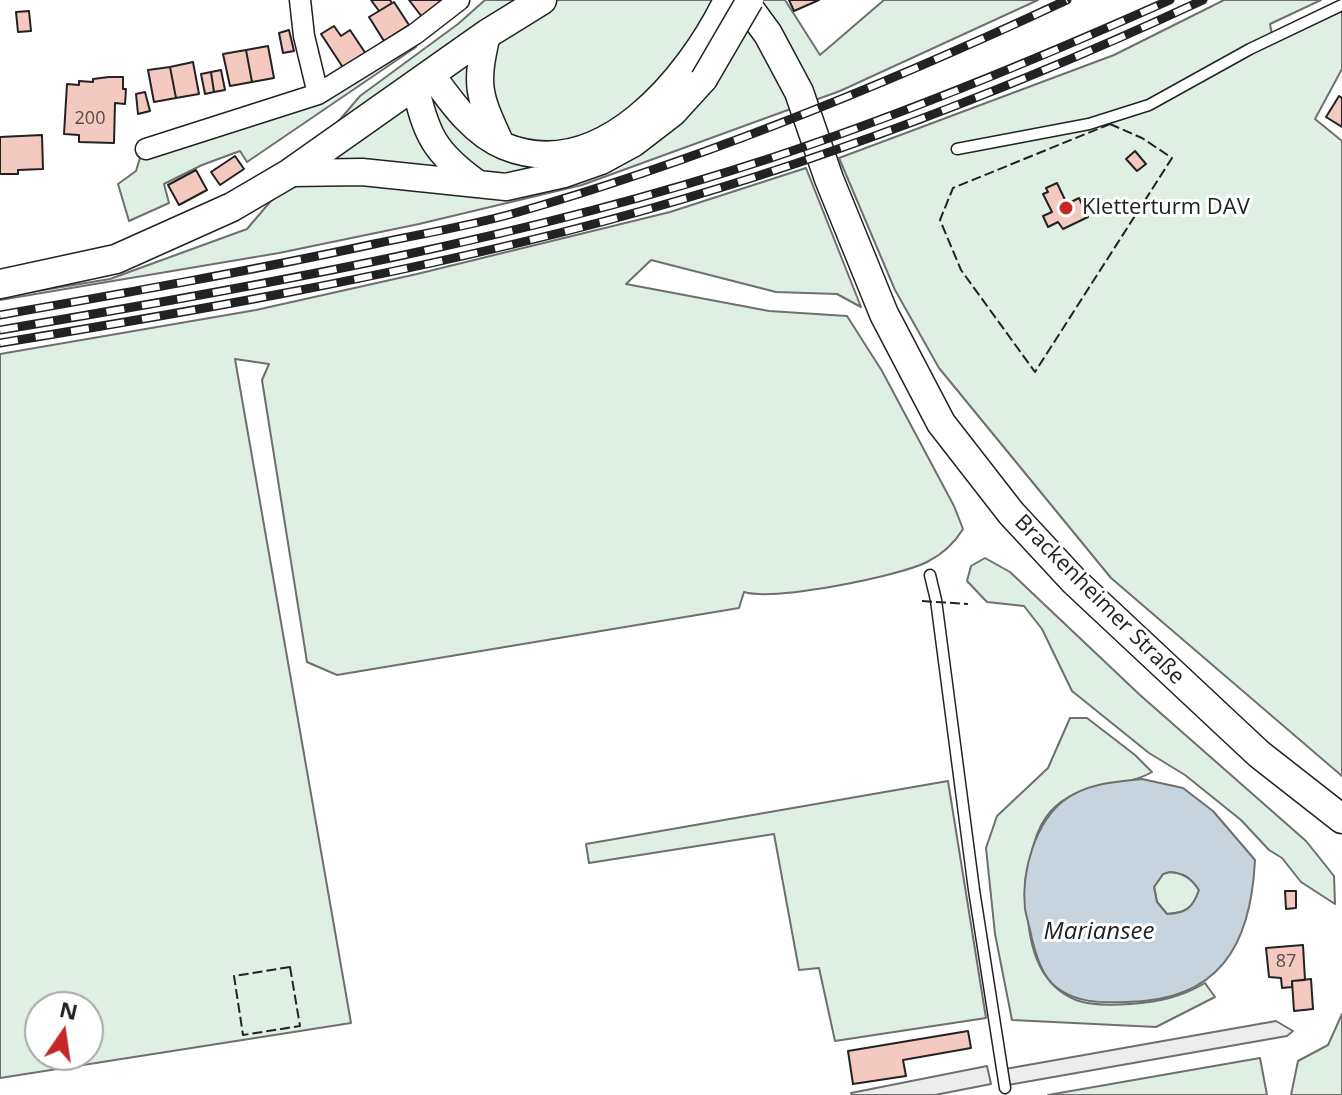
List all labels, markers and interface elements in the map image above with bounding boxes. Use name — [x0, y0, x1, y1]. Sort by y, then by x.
house number: 200 — [75, 108, 105, 130]
place label: Kletterturm DAV — [1082, 195, 1250, 221]
marker: Kletterturm DAV — [1057, 199, 1075, 217]
street label: Brackenheimer Straße — [1009, 510, 1189, 690]
water label: Mariansee — [1044, 918, 1154, 946]
house number: 87 — [1276, 951, 1296, 973]
north arrow — [24, 991, 104, 1071]
text: N — [57, 993, 81, 1026]

